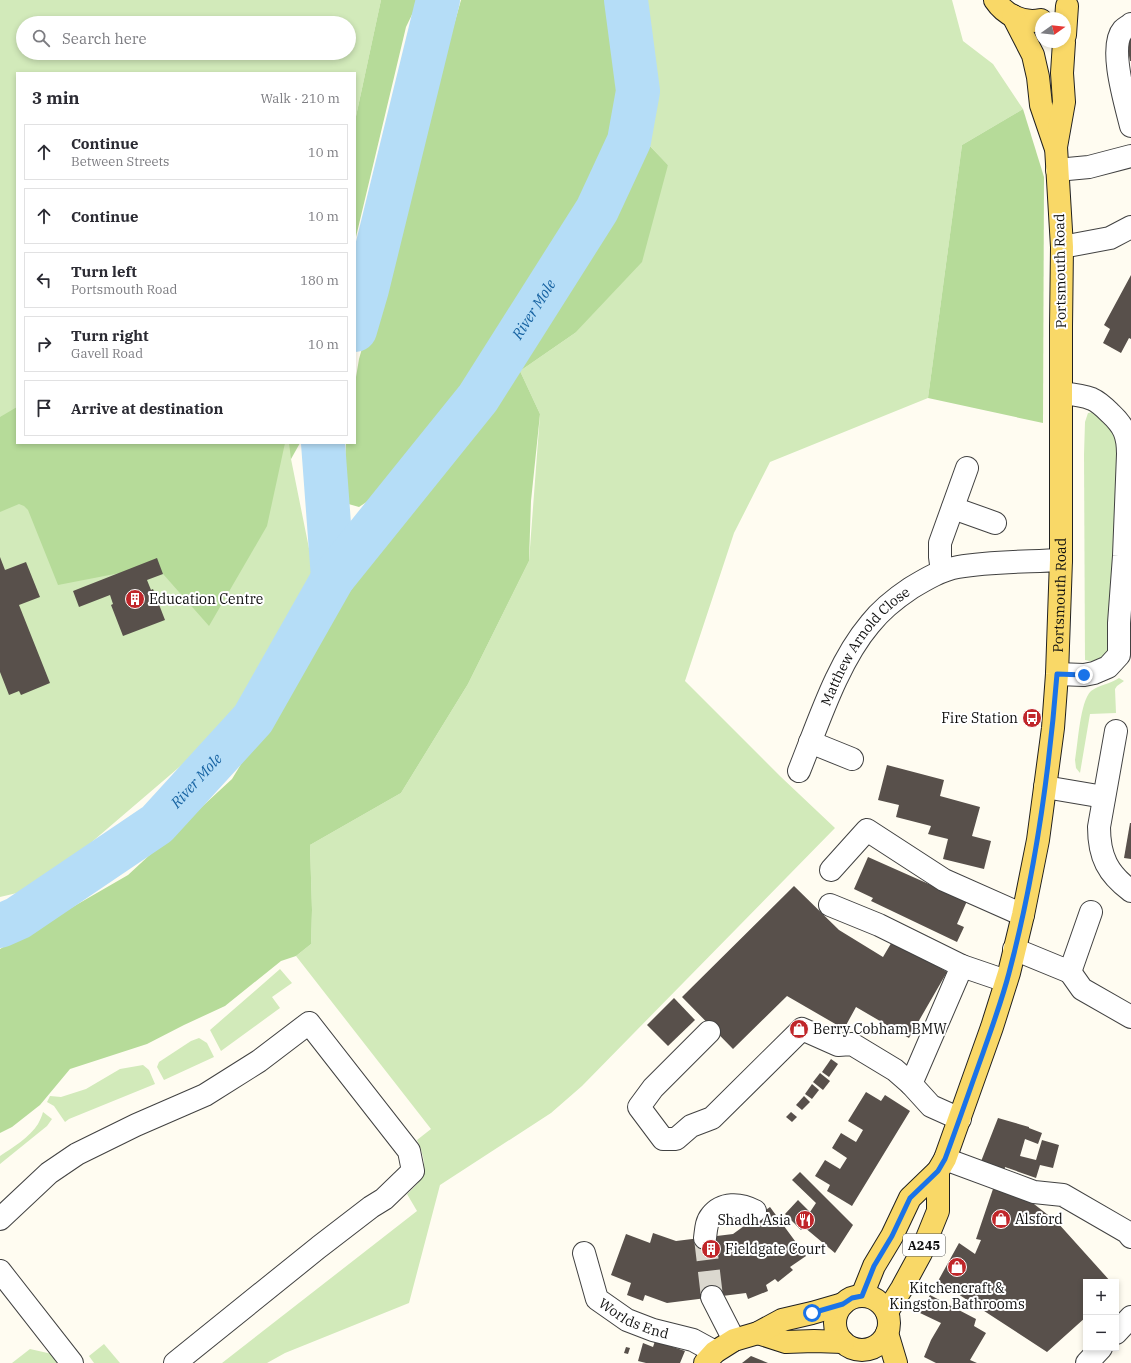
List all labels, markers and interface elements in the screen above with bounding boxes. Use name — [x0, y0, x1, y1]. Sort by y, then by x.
north arrow — [1035, 12, 1071, 48]
search box — [16, 16, 356, 60]
icon: search — [30, 27, 52, 49]
text: Search here — [62, 29, 147, 48]
text: 3 min — [32, 87, 80, 109]
text: Walk · 210 m — [261, 90, 340, 107]
text: Continue — [71, 134, 138, 153]
icon: ahead — [33, 141, 55, 163]
text: 10 m — [308, 144, 339, 161]
text: Between Streets — [71, 153, 169, 170]
icon: ahead — [33, 205, 55, 227]
text: Continue — [71, 207, 138, 226]
text: 10 m — [308, 208, 339, 225]
street label: Portsmouth Road — [1050, 213, 1070, 328]
text: Turn left — [71, 262, 137, 281]
icon: left — [33, 269, 55, 291]
text: 180 m — [300, 272, 339, 289]
water label: River Mole — [507, 275, 560, 343]
text: Portsmouth Road — [71, 281, 178, 298]
text: Turn right — [71, 326, 149, 345]
icon: right — [33, 333, 55, 355]
text: 10 m — [308, 336, 339, 353]
text: Gavell Road — [71, 345, 143, 362]
icon: arrive — [33, 397, 55, 419]
text: Arrive at destination — [71, 399, 223, 418]
street label: Portsmouth Road — [1049, 537, 1070, 653]
street label: Matthew Arnold Close — [817, 583, 913, 708]
building icon: Education Centre — [124, 588, 146, 610]
place label: Education Centre — [149, 590, 263, 608]
route end — [1075, 666, 1093, 684]
bus stop icon: Fire Station — [1021, 707, 1043, 729]
place label: Fire Station — [941, 709, 1018, 727]
water label: River Mole — [166, 749, 226, 813]
shop icon: Berry Cobham BMW — [788, 1018, 810, 1040]
place label: Berry Cobham BMW — [813, 1020, 947, 1038]
shop icon: Alsford — [990, 1208, 1012, 1230]
restaurant icon: Shadh Asia — [794, 1209, 816, 1231]
place label: Alsford — [1015, 1210, 1063, 1228]
place label: Shadh Asia — [717, 1211, 791, 1229]
road number: A245 — [903, 1234, 945, 1256]
building icon: Fieldgate Court — [700, 1238, 722, 1260]
place label: Fieldgate Court — [725, 1240, 826, 1258]
shop icon: Kitchencraft & Kingston Bathrooms — [946, 1256, 968, 1278]
place label: Kitchencraft & Kingston Bathrooms — [889, 1279, 1025, 1313]
map controls — [1083, 1279, 1119, 1351]
button: + — [1083, 1279, 1119, 1315]
street label: Worlds End — [595, 1294, 671, 1343]
route start — [803, 1304, 821, 1322]
button: − — [1083, 1315, 1119, 1351]

